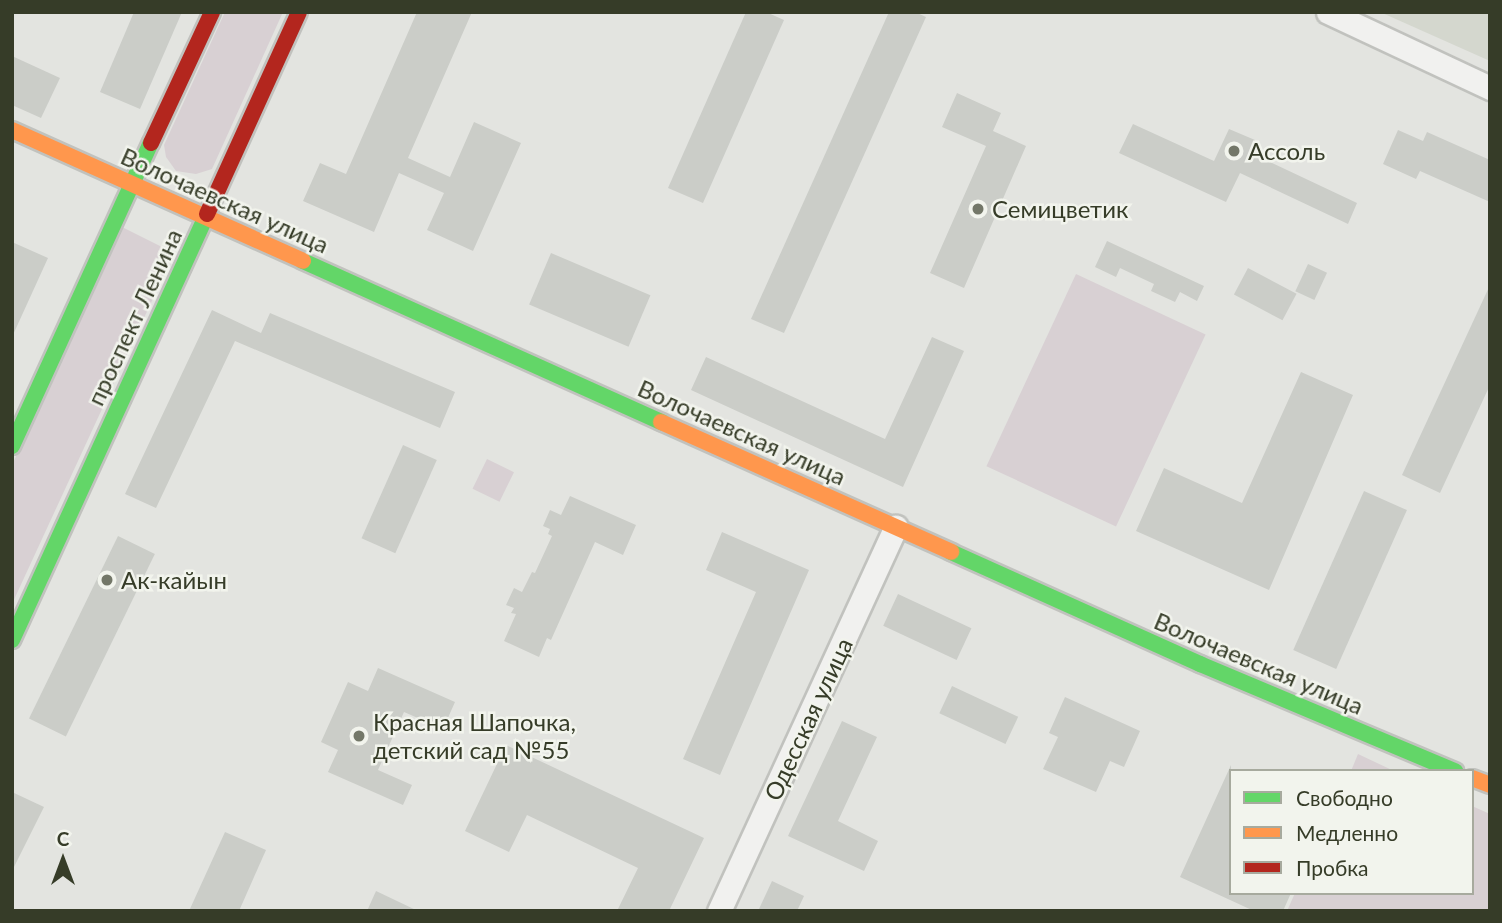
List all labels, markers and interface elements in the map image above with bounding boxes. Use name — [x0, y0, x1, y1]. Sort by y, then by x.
place label: Ассоль — [1248, 137, 1325, 165]
street label: Волочаевская улица — [117, 141, 333, 259]
marker: Ассоль — [1226, 143, 1242, 159]
place label: Семицветик — [992, 195, 1128, 223]
marker: Семицветик — [970, 201, 986, 217]
street label: проспект Ленина — [81, 224, 187, 410]
street label: Волочаевская улица — [634, 373, 850, 491]
place label: Ак-кайын — [121, 566, 227, 594]
marker: Ак-кайын — [99, 572, 115, 588]
street label: Волочаевская улица — [1150, 606, 1368, 720]
street label: Одесская улица — [758, 633, 858, 805]
place label: Красная Шапочка, детский сад №55 — [373, 708, 576, 764]
marker: Красная Шапочка, детский сад №55 — [351, 728, 367, 744]
legend — [1229, 769, 1474, 895]
text: Свободно — [1296, 785, 1393, 810]
text: Медленно — [1296, 820, 1398, 845]
north arrow — [28, 825, 98, 895]
text: С — [57, 827, 69, 850]
text: Пробка — [1296, 855, 1369, 880]

